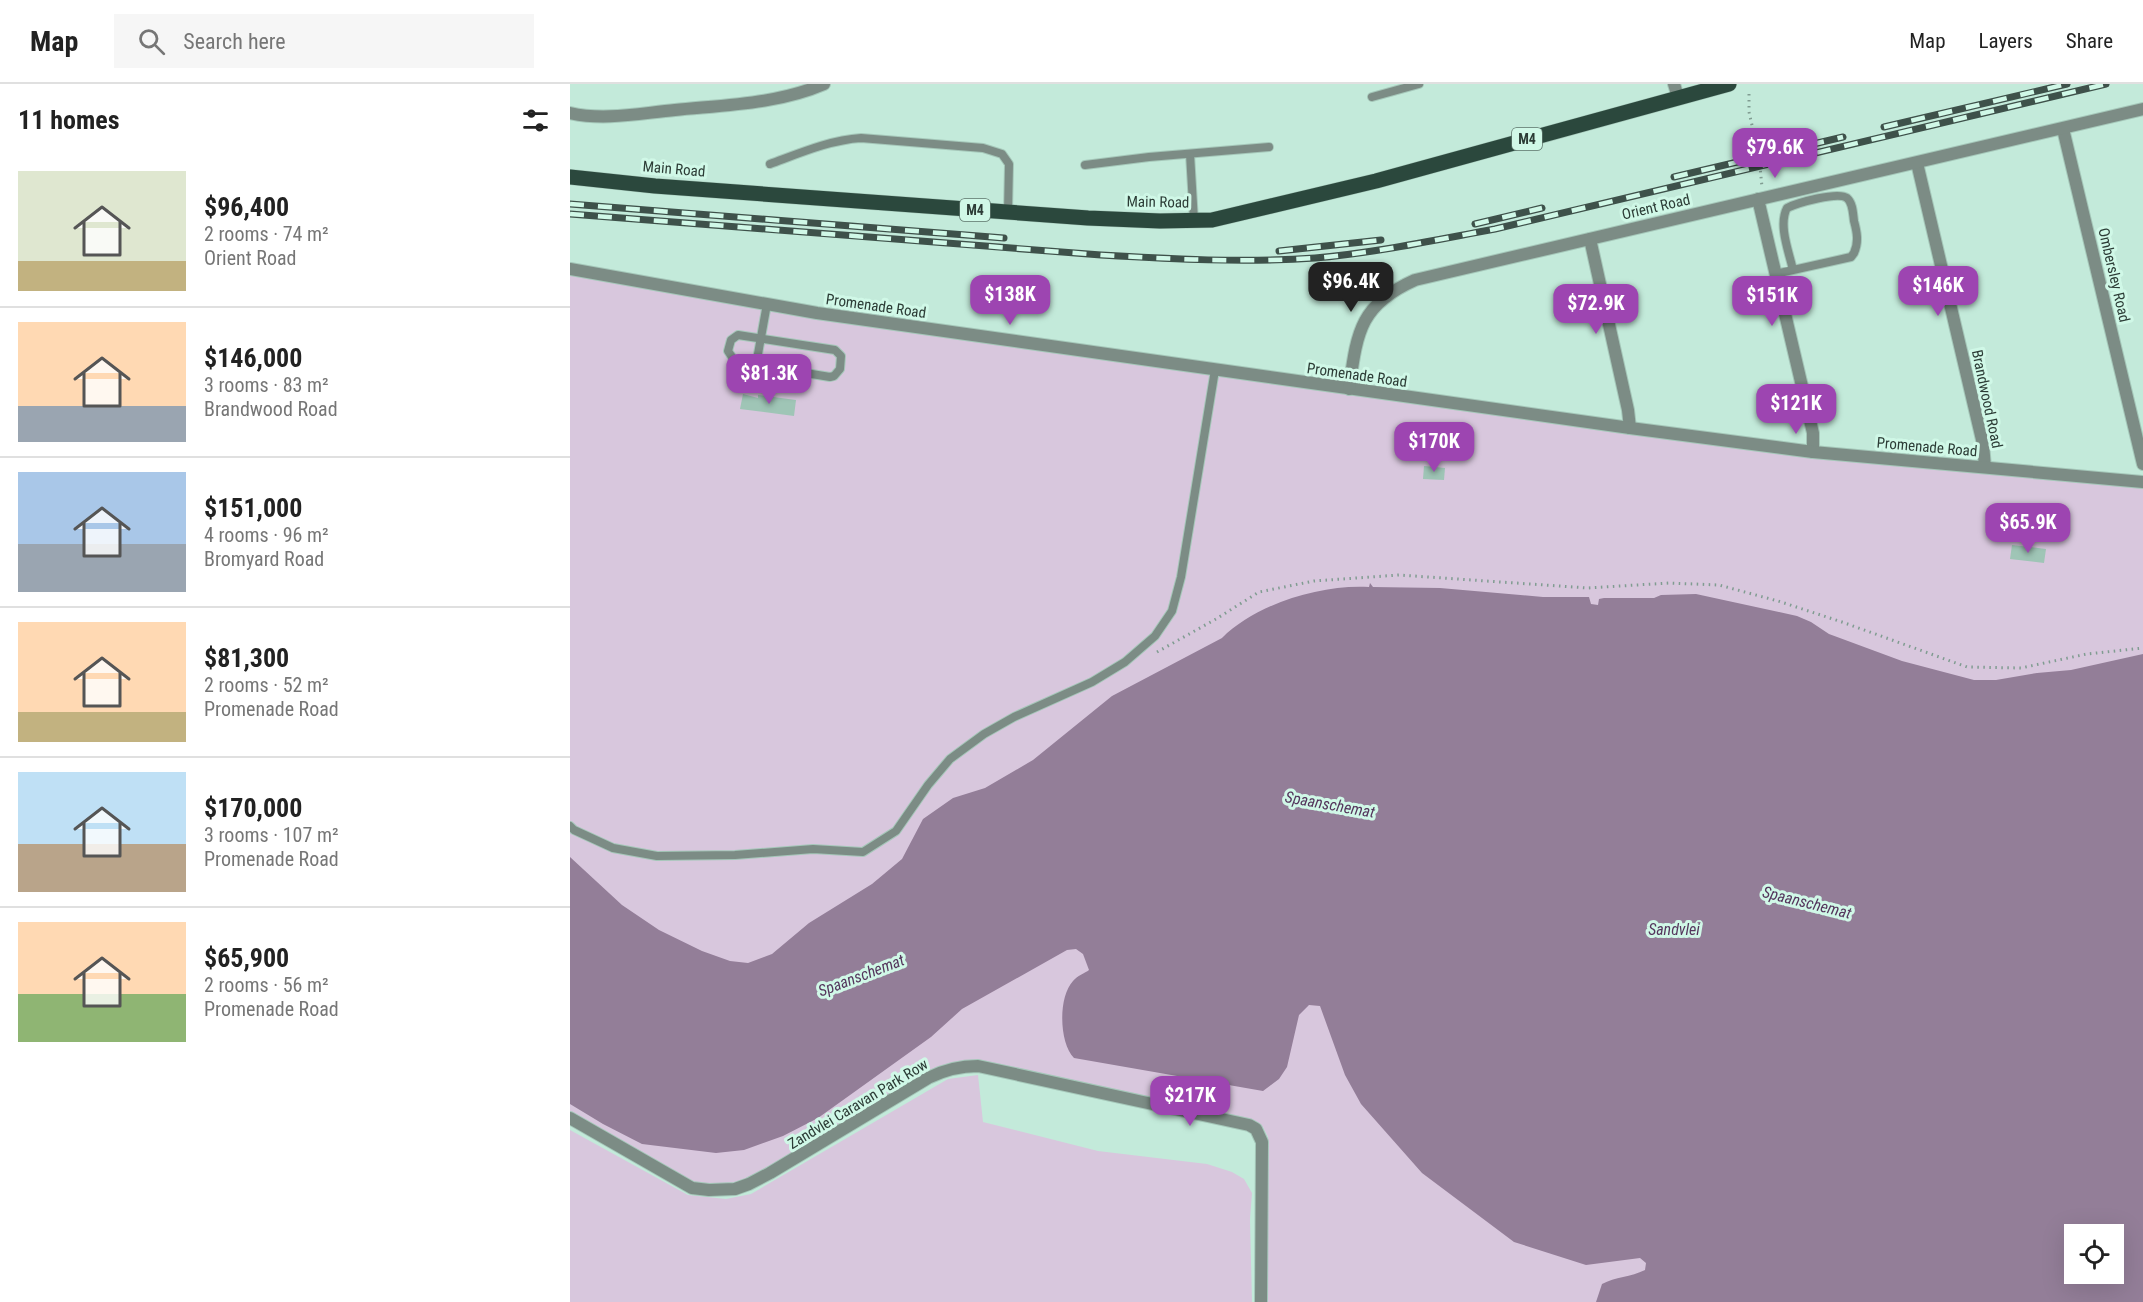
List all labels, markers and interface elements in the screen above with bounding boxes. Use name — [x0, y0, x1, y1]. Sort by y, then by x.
search box — [114, 14, 534, 68]
text: Map — [30, 25, 78, 58]
icon: search — [135, 25, 168, 58]
text: Search here — [183, 29, 286, 54]
text: Map — [1909, 29, 1946, 53]
text: Layers — [1979, 29, 2033, 53]
text: Share — [2066, 29, 2113, 53]
icon: filters — [519, 104, 552, 137]
text: 11 homes — [18, 105, 120, 135]
road number: M4 — [1512, 128, 1542, 150]
pin: $79.6K — [1726, 128, 1824, 179]
text: $79.6K — [1746, 135, 1804, 159]
street label: Main Road — [642, 157, 706, 181]
street label: Orient Road — [1620, 190, 1692, 224]
text: $96,400 — [204, 192, 289, 222]
street label: Main Road — [1126, 192, 1190, 212]
icon: home — [66, 195, 138, 267]
road number: M4 — [960, 199, 990, 221]
text: 2 rooms · 74 m² — [204, 222, 329, 246]
street label: Ombersley Road — [2094, 226, 2134, 324]
text: Orient Road — [204, 246, 296, 270]
pin: $96.4K — [1302, 262, 1400, 313]
pin: $146K — [1896, 266, 1980, 317]
text: $96.4K — [1322, 269, 1380, 293]
text: $146K — [1912, 273, 1964, 297]
pin: $138K — [968, 275, 1052, 326]
pin: $151K — [1730, 276, 1814, 327]
text: $138K — [984, 282, 1036, 306]
text: $151K — [1746, 283, 1798, 307]
pin: $72.9K — [1547, 284, 1645, 335]
street label: Promenade Road — [825, 290, 927, 322]
text: $72.9K — [1567, 291, 1625, 315]
text: $146,000 — [204, 343, 302, 373]
icon: home — [66, 346, 138, 418]
street label: Brandwood Road — [1968, 348, 2006, 450]
pin: $81.3K — [720, 354, 818, 405]
street label: Promenade Road — [1306, 359, 1408, 391]
text: $81.3K — [740, 361, 798, 385]
text: 3 rooms · 83 m² — [204, 373, 329, 397]
pin: $121K — [1754, 384, 1838, 435]
text: $121K — [1770, 391, 1822, 415]
text: Brandwood Road — [204, 397, 338, 421]
pin: $170K — [1392, 422, 1476, 473]
text: $170K — [1408, 429, 1460, 453]
street label: Promenade Road — [1876, 434, 1978, 460]
text: $151,000 — [204, 493, 302, 523]
icon: home — [66, 496, 138, 568]
pin: $65.9K — [1979, 503, 2077, 554]
text: $65.9K — [1999, 510, 2057, 534]
text: 4 rooms · 96 m² — [204, 523, 329, 547]
text: Bromyard Road — [204, 547, 324, 571]
text: $81,300 — [204, 643, 289, 673]
icon: home — [66, 646, 138, 718]
text: 2 rooms · 52 m² — [204, 673, 329, 697]
text: Promenade Road — [204, 697, 339, 721]
water label: Spaanschemat — [1284, 787, 1377, 822]
text: $170,000 — [204, 793, 302, 823]
icon: home — [66, 796, 138, 868]
text: 3 rooms · 107 m² — [204, 823, 339, 847]
text: Promenade Road — [204, 847, 339, 871]
water label: Spaanschemat — [1761, 882, 1854, 923]
water label: Sandvlei — [1648, 920, 1700, 939]
text: $65,900 — [204, 943, 289, 973]
icon: home — [66, 946, 138, 1018]
water label: Spaanschemat — [815, 950, 907, 1001]
text: 2 rooms · 56 m² — [204, 973, 329, 997]
text: Promenade Road — [204, 997, 339, 1021]
street label: Zandvlei Caravan Park Row — [785, 1055, 931, 1153]
pin: $217K — [1148, 1076, 1232, 1127]
text: $217K — [1164, 1083, 1216, 1107]
map controls — [2064, 1224, 2124, 1284]
button: locate — [2064, 1224, 2124, 1284]

